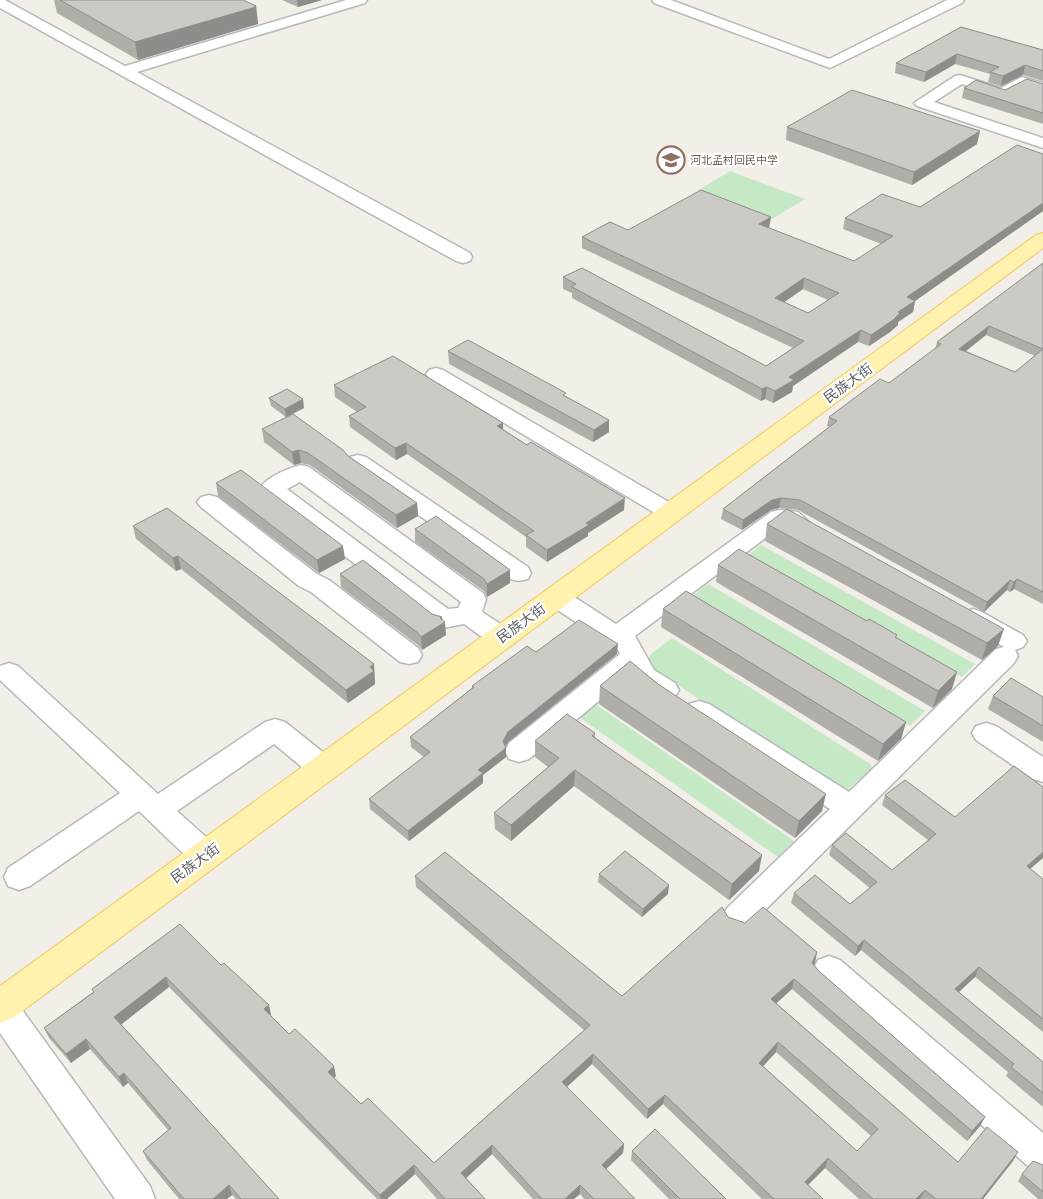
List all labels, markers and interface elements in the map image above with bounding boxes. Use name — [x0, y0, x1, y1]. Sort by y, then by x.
school or university icon: 河北孟村回民中学 — [656, 145, 686, 175]
place label: 河北孟村回民中学 — [690, 154, 778, 167]
street label: 民族大街 — [821, 360, 876, 407]
street label: 民族大街 — [494, 600, 549, 647]
street label: 民族大街 — [168, 840, 223, 887]

